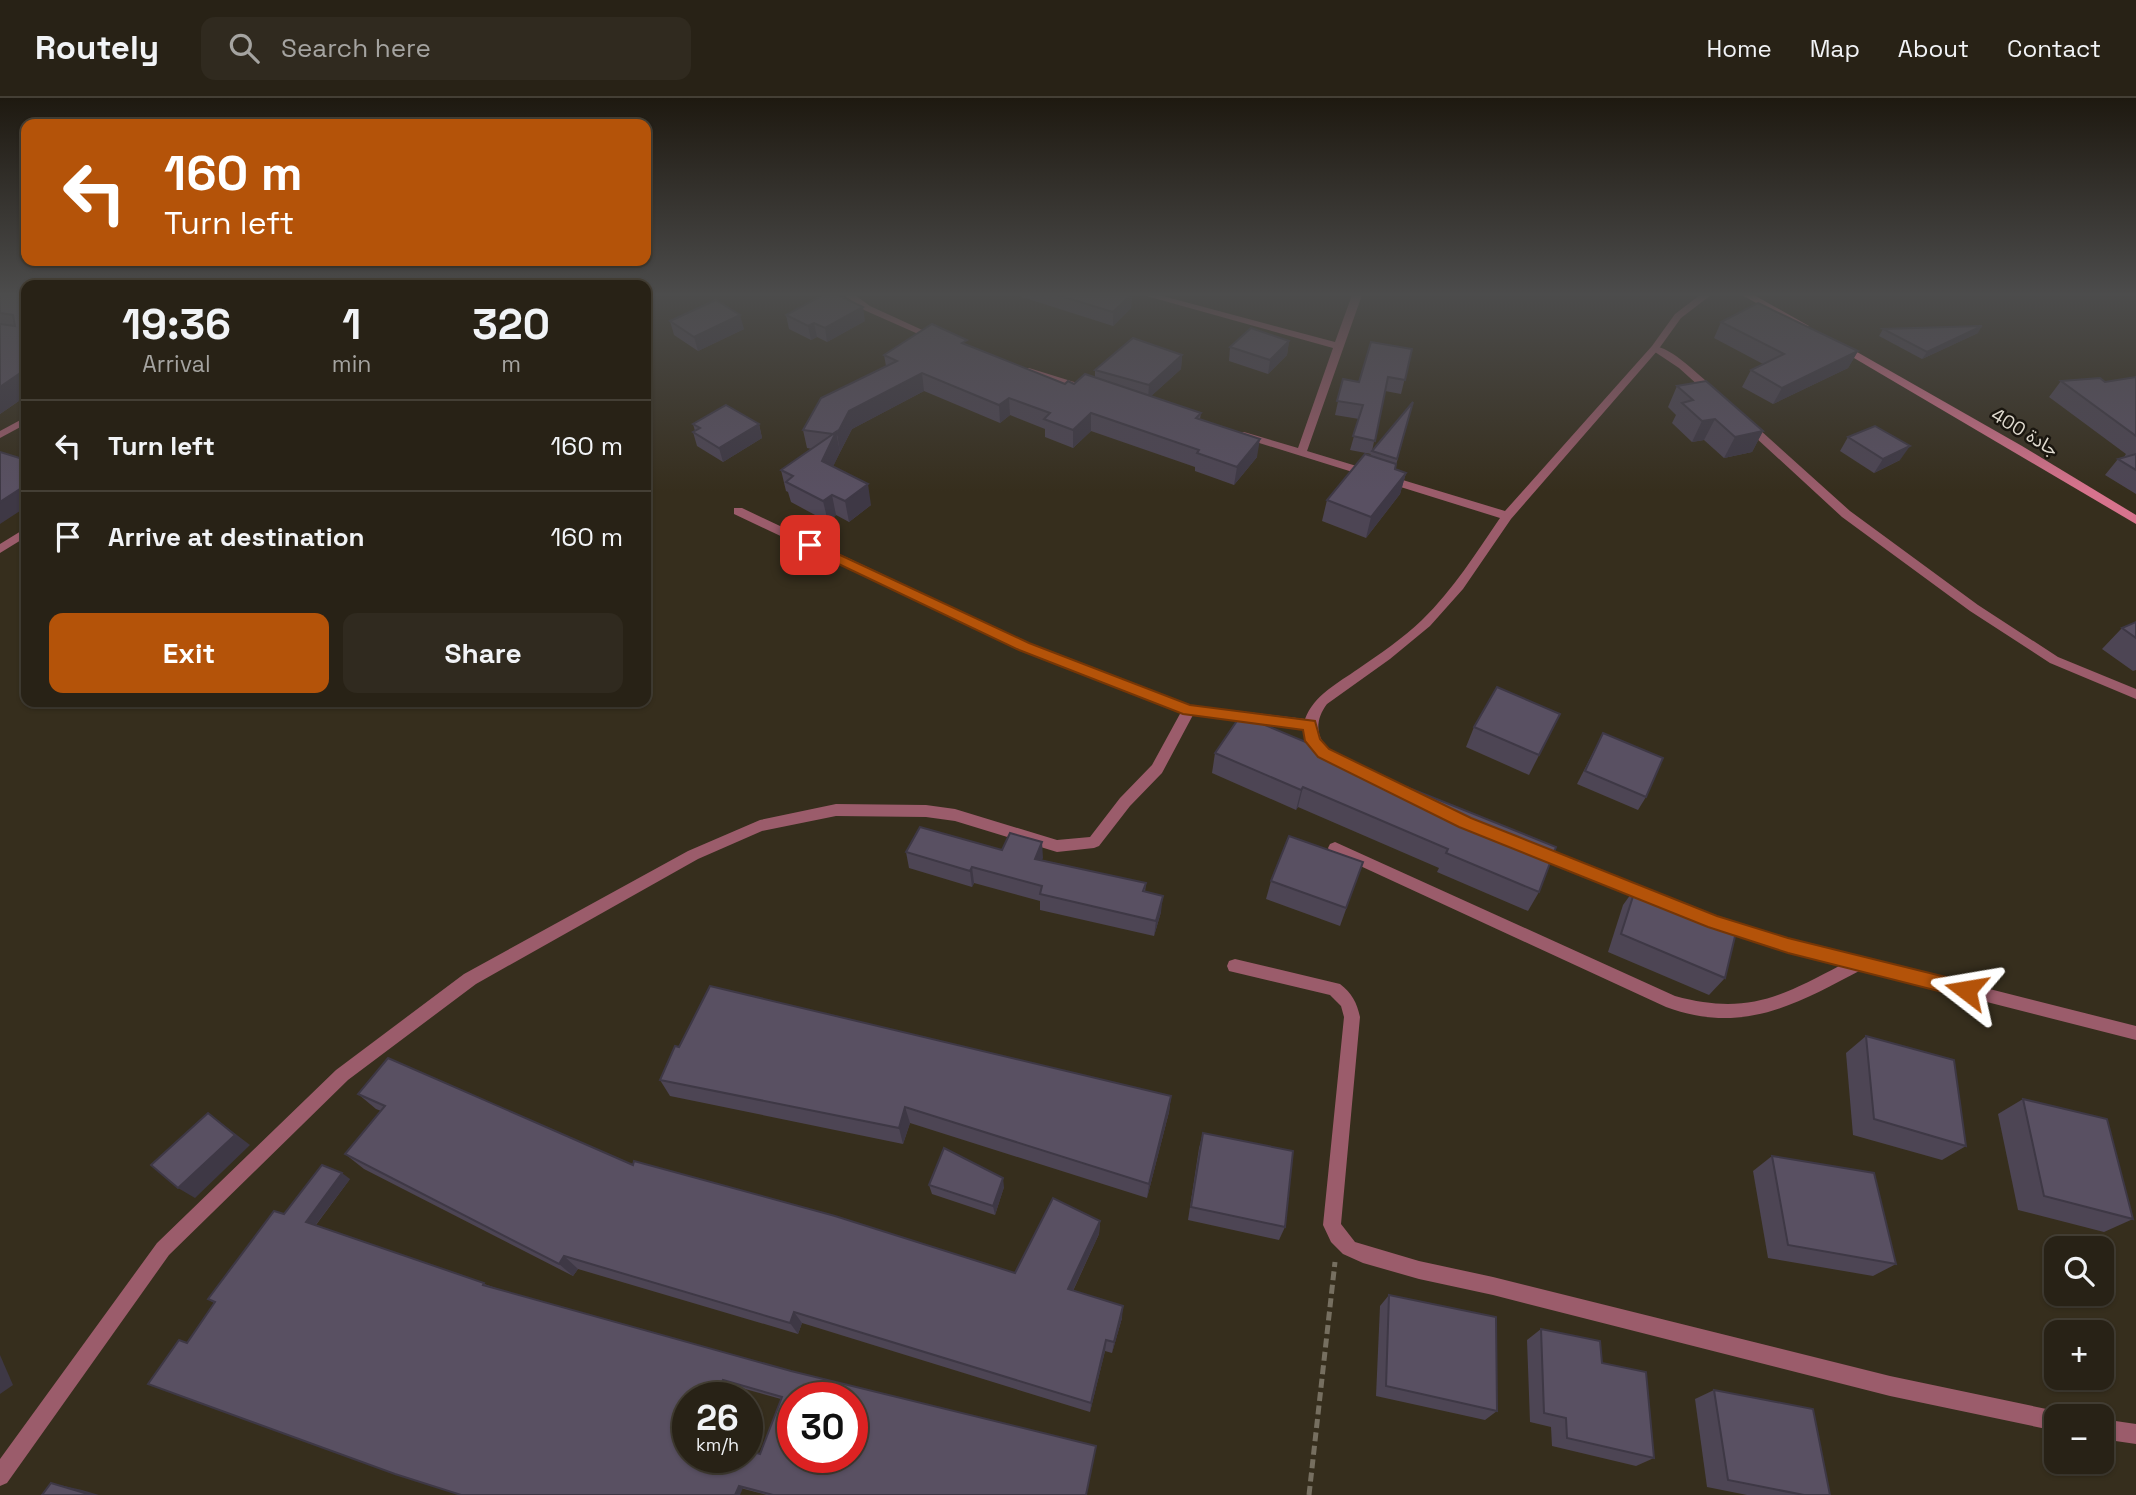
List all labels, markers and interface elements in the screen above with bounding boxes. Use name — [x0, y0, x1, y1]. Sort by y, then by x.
search box — [201, 17, 691, 80]
text: Routely — [35, 27, 159, 69]
icon: search — [225, 29, 263, 67]
text: Search here — [281, 31, 431, 65]
text: Home — [1706, 33, 1772, 64]
text: Map — [1810, 33, 1860, 64]
text: About — [1898, 33, 1969, 64]
text: Contact — [2007, 33, 2101, 64]
text: 160 m — [164, 142, 302, 204]
icon: left — [49, 147, 140, 238]
text: Turn left — [164, 203, 294, 243]
text: 19:36 — [122, 298, 231, 351]
text: 1 — [342, 298, 361, 351]
text: 320 — [472, 298, 550, 351]
text: Arrival — [142, 349, 211, 379]
text: min — [332, 349, 371, 379]
text: m — [501, 349, 521, 379]
street label: جادة 400 — [1987, 402, 2063, 462]
icon: left — [49, 427, 87, 465]
text: Turn left — [108, 429, 215, 463]
text: 160 m — [551, 429, 623, 463]
pin — [780, 515, 840, 575]
icon: arrive — [49, 518, 87, 556]
text: Arrive at destination — [108, 520, 365, 554]
text: 160 m — [551, 520, 623, 554]
icon: arrive — [791, 526, 829, 564]
button: Exit — [49, 613, 329, 693]
button: Share — [343, 613, 623, 693]
position arrow — [1929, 953, 2003, 1027]
map controls — [2044, 1236, 2114, 1474]
button: search — [2044, 1236, 2114, 1306]
button: + — [2044, 1320, 2114, 1390]
speed limit sign: 30 — [777, 1382, 868, 1473]
text: 26 — [696, 1396, 739, 1440]
button: − — [2044, 1404, 2114, 1474]
text: km/h — [696, 1433, 739, 1456]

